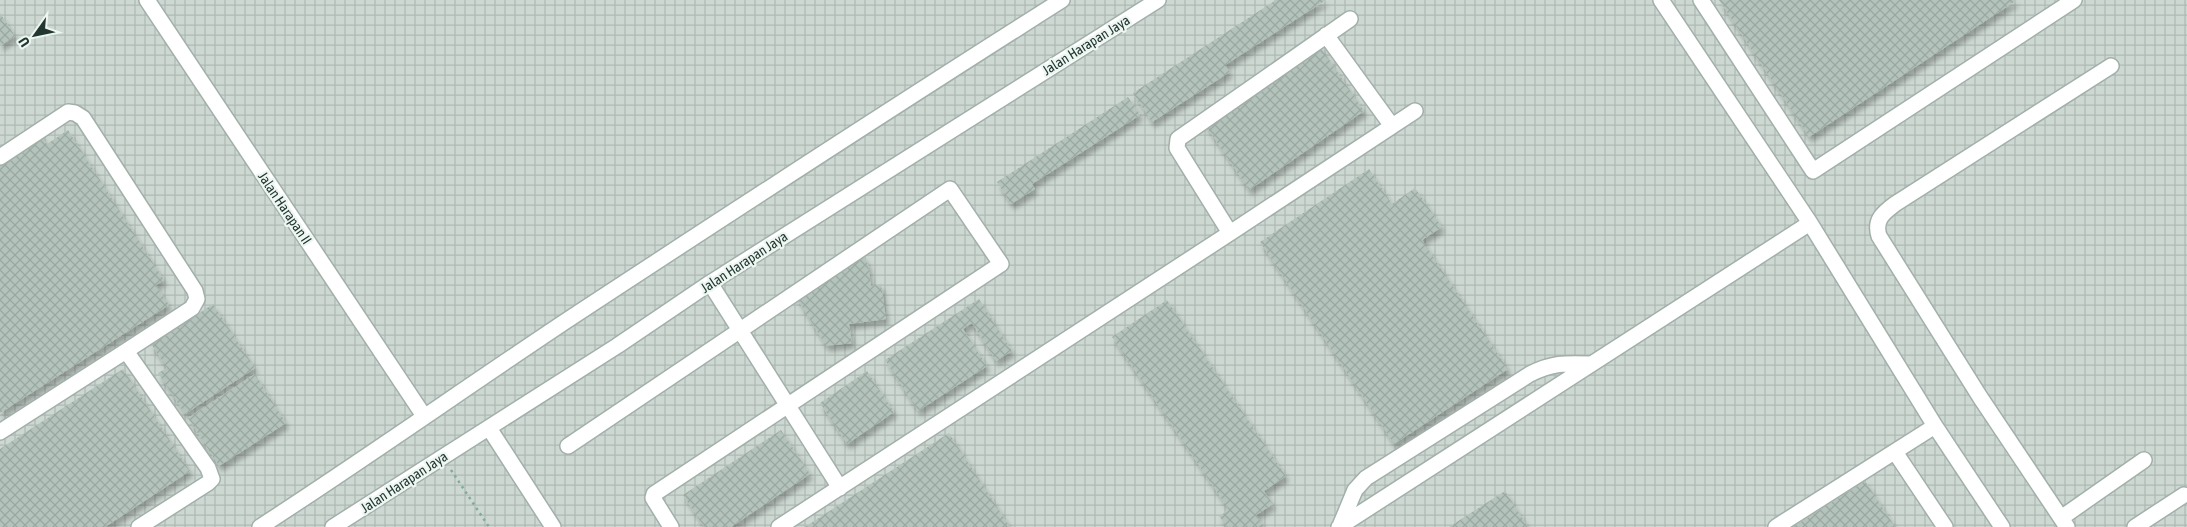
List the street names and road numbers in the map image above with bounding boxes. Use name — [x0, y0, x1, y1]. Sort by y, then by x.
street label: Jalan Harapan Jaya — [1039, 12, 1133, 78]
street label: Jalan Harapan II — [255, 169, 315, 247]
street label: Jalan Harapan Jaya — [698, 228, 790, 296]
street label: Jalan Harapan Jaya — [358, 448, 450, 516]

